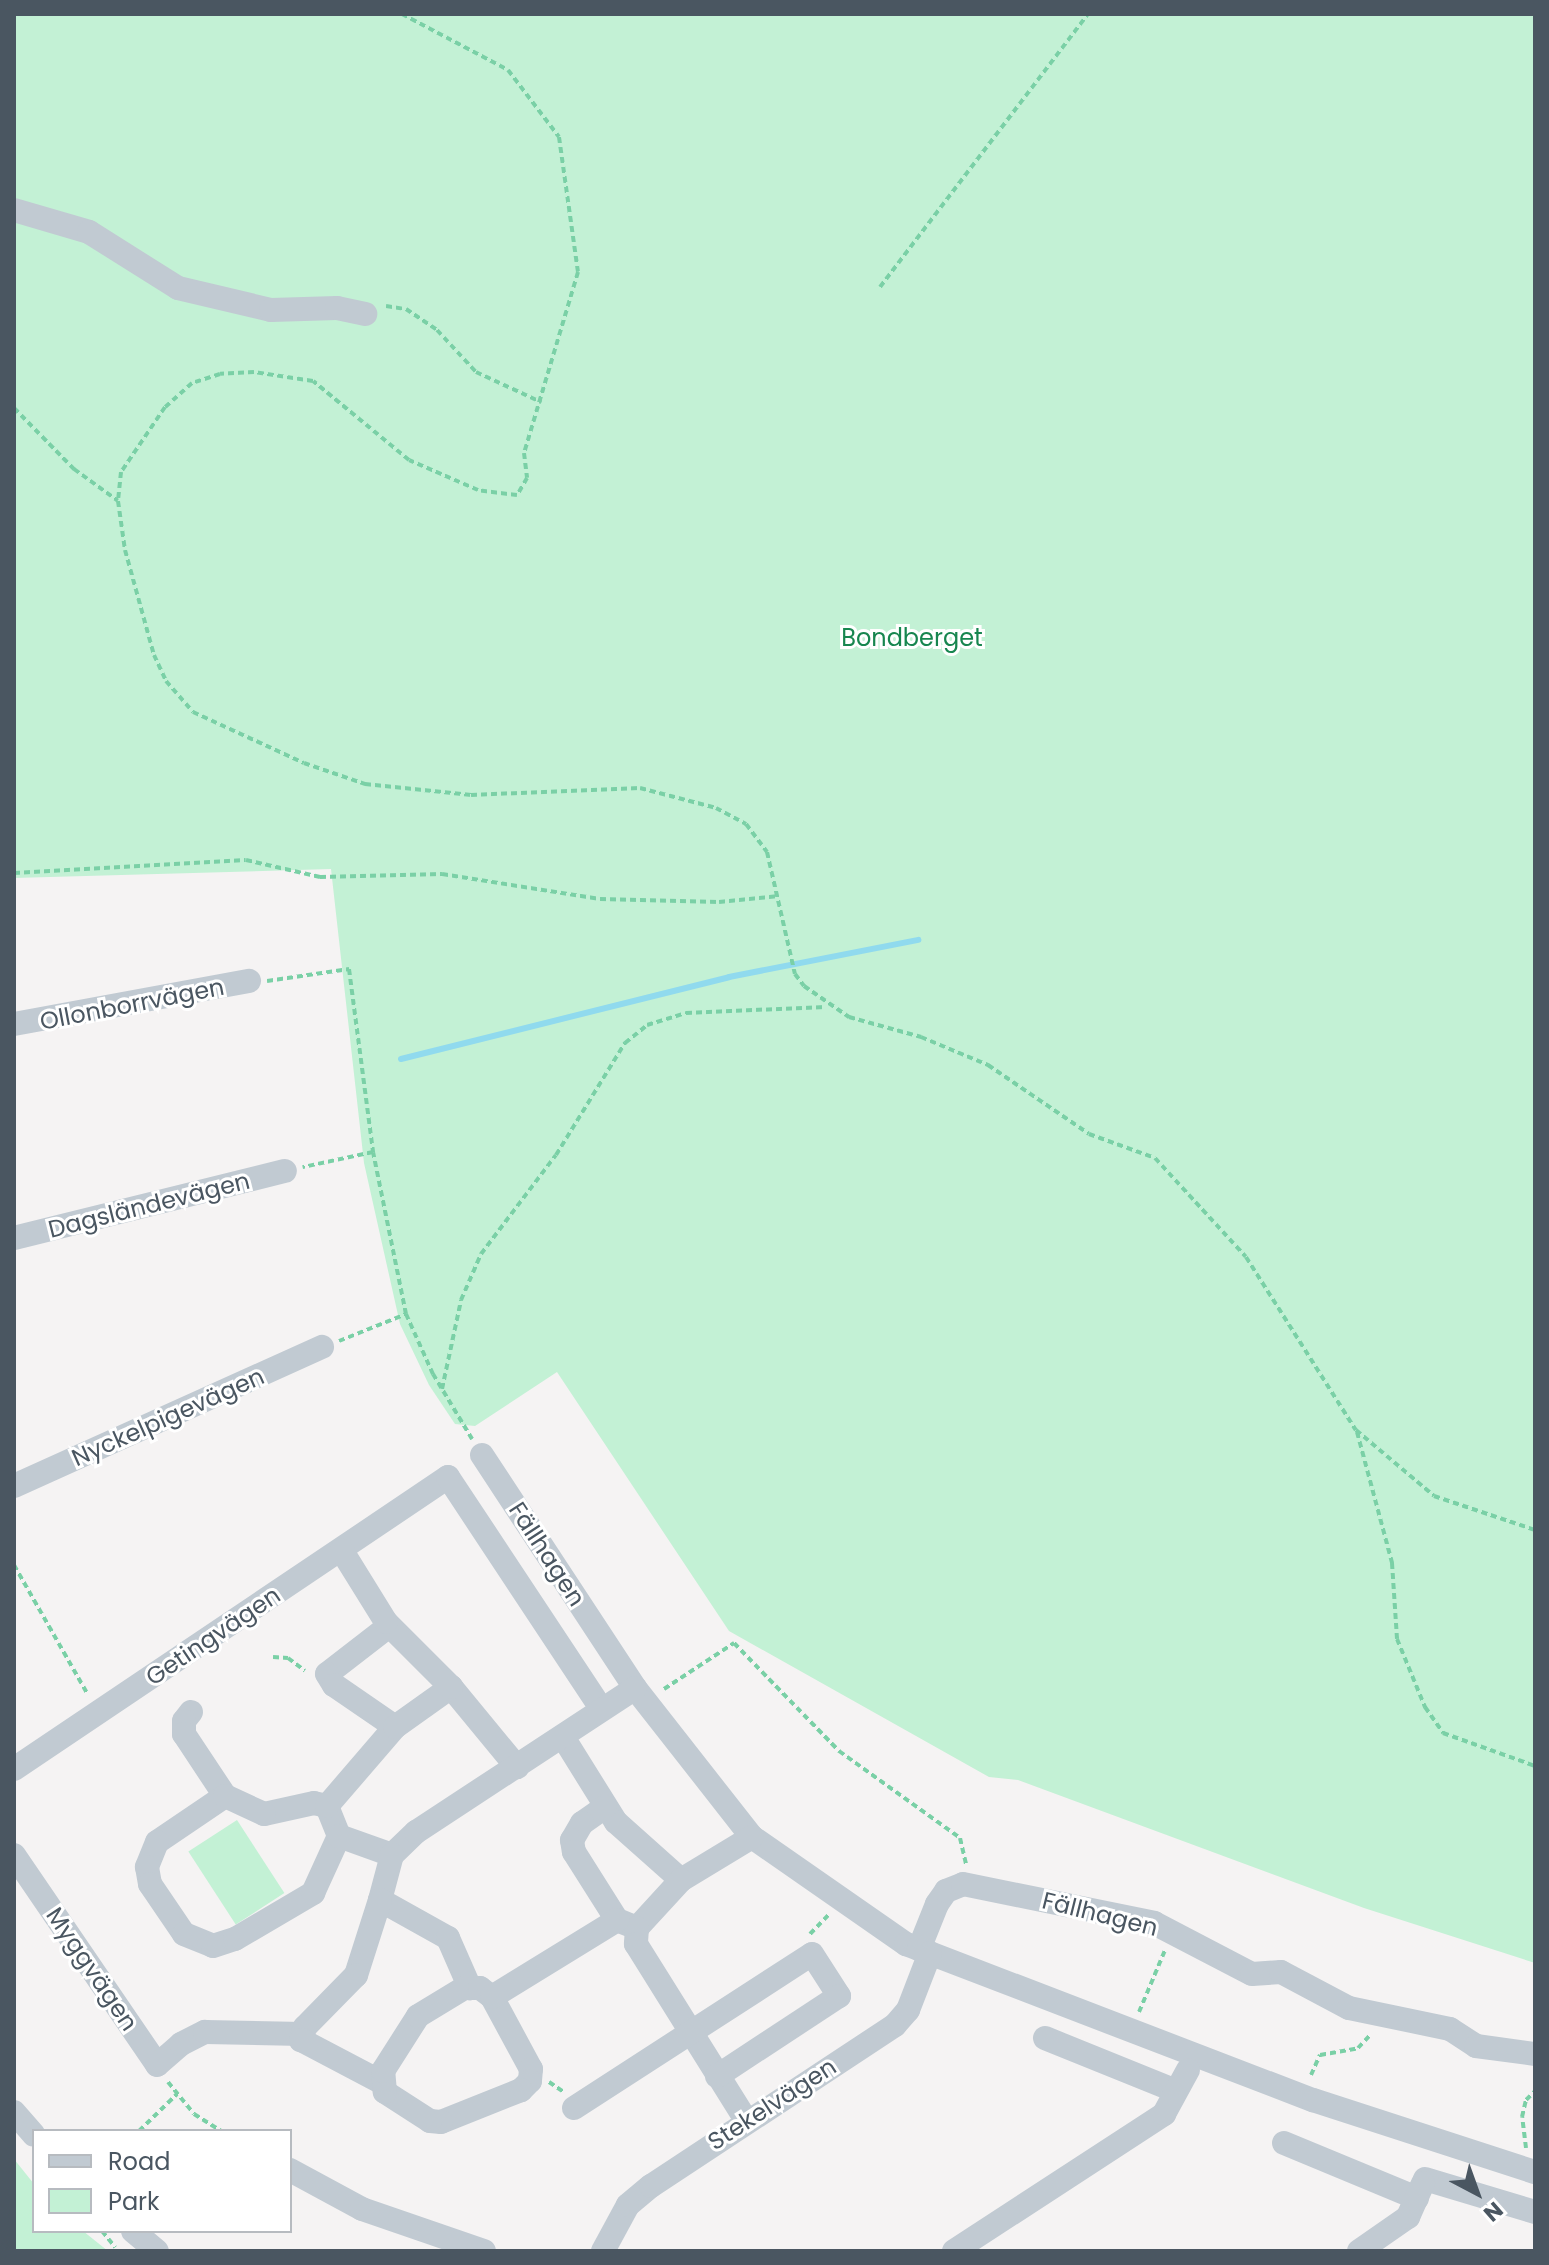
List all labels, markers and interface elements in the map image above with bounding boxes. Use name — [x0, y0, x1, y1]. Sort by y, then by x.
park label: Bondberget — [841, 624, 983, 652]
street label: Ollonborrvägen — [37, 972, 227, 1036]
street label: Dagsländevägen — [45, 1166, 253, 1244]
street label: Nyckelpigevägen — [67, 1362, 269, 1472]
street label: Fällhagen — [503, 1497, 591, 1611]
street label: Getingvägen — [140, 1580, 286, 1692]
street label: Fällhagen — [1039, 1886, 1161, 1942]
street label: Myggvägen — [40, 1902, 144, 2036]
street label: Stekelvägen — [703, 2052, 841, 2156]
legend — [32, 2129, 292, 2233]
text: Road — [108, 2145, 170, 2178]
north arrow — [1437, 2153, 1517, 2233]
text: Park — [108, 2185, 159, 2218]
text: N — [1477, 2194, 1509, 2229]

